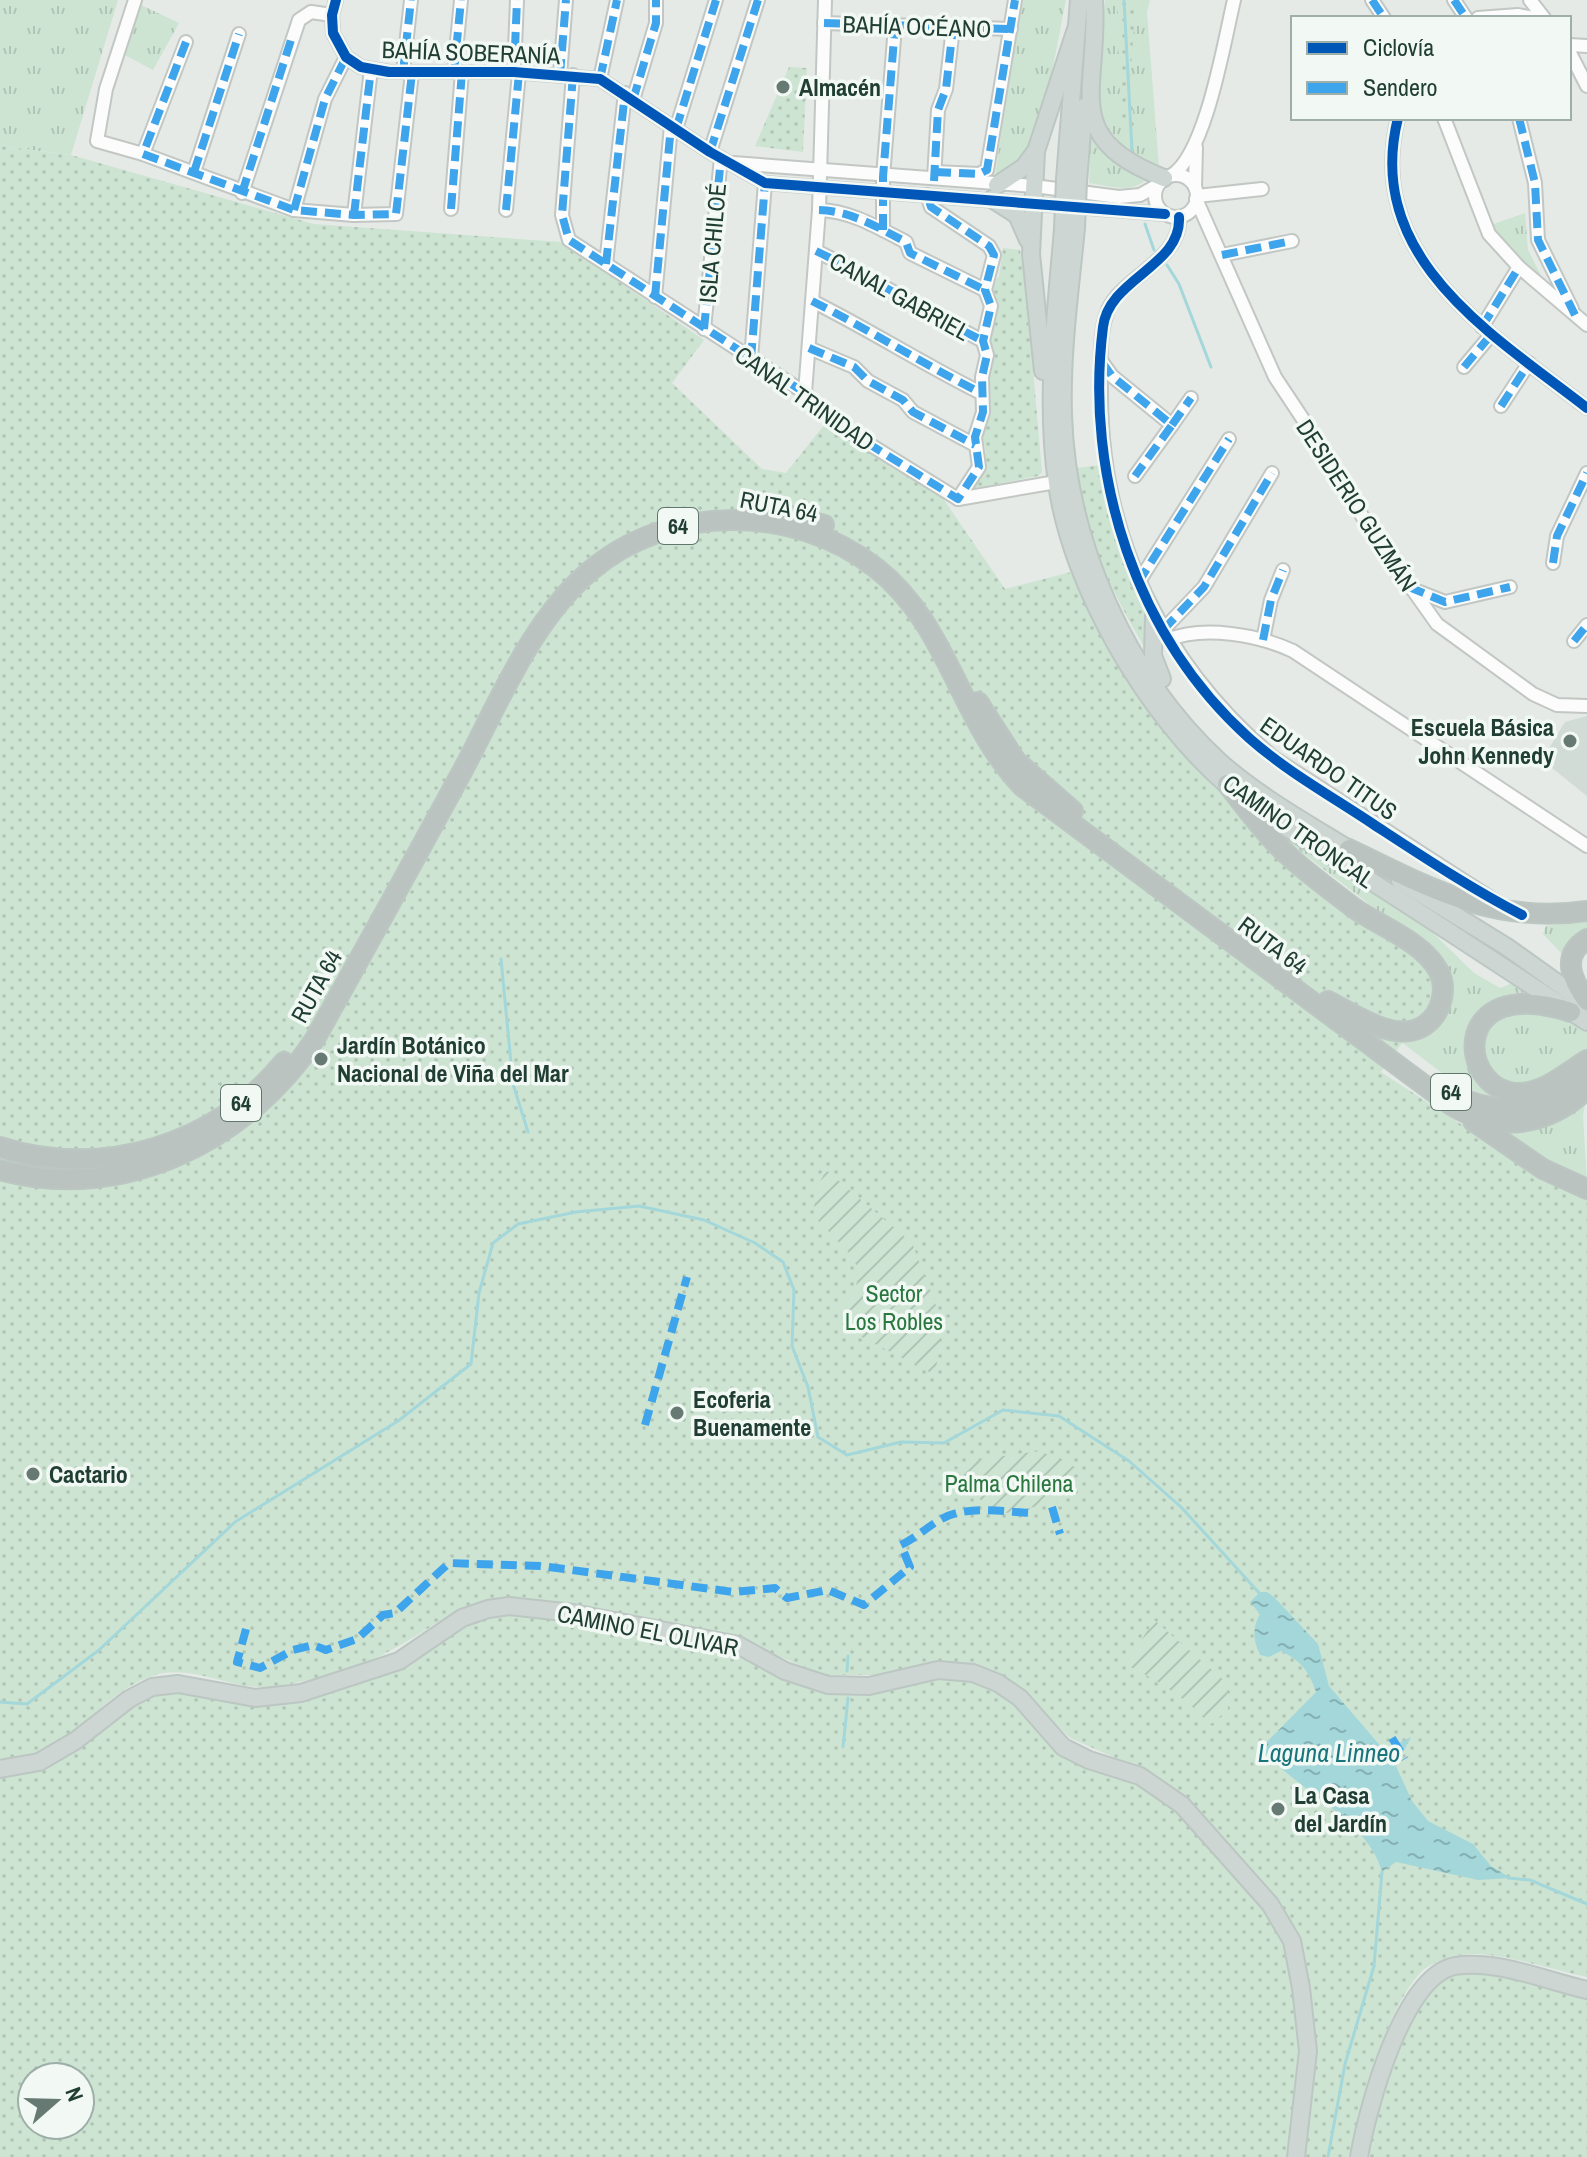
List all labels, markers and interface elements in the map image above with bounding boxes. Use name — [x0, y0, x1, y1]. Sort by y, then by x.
street label: BAHÍA OCÉANO — [842, 7, 992, 45]
legend — [1291, 16, 1571, 120]
text: Ciclovía — [1363, 31, 1434, 63]
street label: BAHÍA SOBERANÍA — [381, 33, 562, 71]
place label: Almacén — [799, 71, 881, 103]
text: Sendero — [1363, 71, 1437, 103]
marker: Almacén — [774, 78, 792, 96]
street label: ISLA CHILOÉ — [691, 182, 733, 304]
street label: CANAL GABRIEL — [824, 244, 976, 348]
street label: CANAL TRINIDAD — [729, 338, 881, 458]
street label: DESIDERIO GUZMÁN — [1289, 413, 1425, 597]
street label: RUTA 64 — [737, 483, 821, 529]
road number: 64 — [658, 508, 698, 544]
street label: EDUARDO TITUS — [1254, 709, 1404, 827]
place label: Escuela Básica John Kennedy — [1411, 711, 1554, 771]
marker: Escuela Básica John Kennedy — [1561, 732, 1579, 750]
street label: CAMINO TRONCAL — [1217, 767, 1381, 895]
street label: RUTA 64 — [1232, 909, 1314, 981]
street label: RUTA 64 — [283, 944, 349, 1028]
place label: Jardín Botánico Nacional de Viña del Mar — [337, 1029, 569, 1089]
marker: Jardín Botánico Nacional de Viña del Mar — [312, 1050, 330, 1068]
road number: 64 — [1431, 1074, 1471, 1110]
road number: 64 — [221, 1085, 261, 1121]
park label: Sector Los Robles — [845, 1277, 943, 1337]
place label: Ecoferia Buenamente — [693, 1383, 811, 1443]
marker: Ecoferia Buenamente — [668, 1404, 686, 1422]
place label: Cactario — [49, 1458, 128, 1490]
marker: Cactario — [24, 1465, 42, 1483]
park label: Palma Chilena — [944, 1467, 1074, 1499]
street label: CAMINO EL OLIVAR — [555, 1597, 741, 1663]
water label: Laguna Linneo — [1258, 1735, 1400, 1770]
place label: La Casa del Jardín — [1294, 1779, 1387, 1839]
marker: La Casa del Jardín — [1269, 1800, 1287, 1818]
north arrow — [16, 2061, 96, 2141]
text: N — [58, 2083, 91, 2105]

